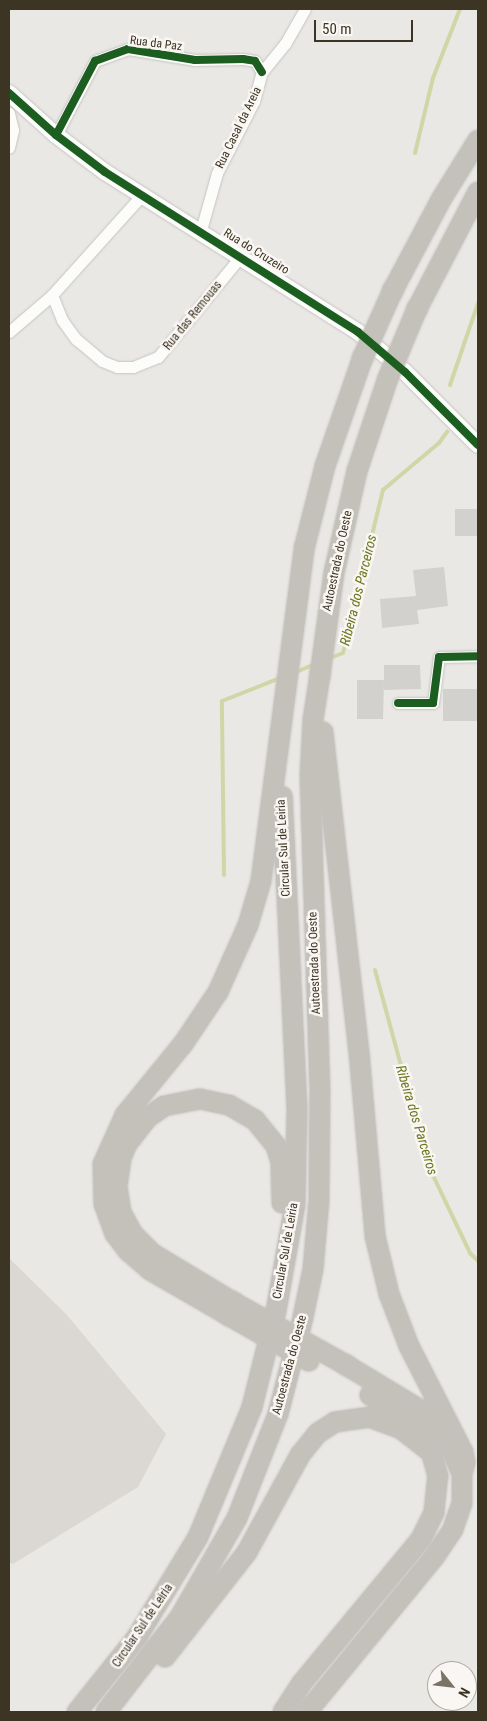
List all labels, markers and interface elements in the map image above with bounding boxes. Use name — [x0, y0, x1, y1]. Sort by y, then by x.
scale bar — [317, 10, 416, 42]
text: 50 m — [322, 20, 352, 38]
street label: Rua da Paz — [129, 34, 183, 54]
street label: Rua Casal da Areia — [213, 85, 265, 171]
street label: Rua do Cruzeiro — [220, 226, 292, 278]
street label: Rua das Remouas — [161, 279, 225, 353]
street label: Autoestrada do Oeste — [320, 509, 356, 613]
water label: Ribeira dos Parceiros — [336, 533, 380, 647]
street label: Circular Sul de Leiria — [274, 799, 294, 897]
street label: Autoestrada do Oeste — [306, 911, 324, 1015]
water label: Ribeira dos Parceiros — [392, 1063, 442, 1177]
street label: Circular Sul de Leiria — [270, 1202, 302, 1300]
street label: Autoestrada do Oeste — [270, 1314, 310, 1416]
street label: Circular Sul de Leiria — [110, 1582, 176, 1670]
north arrow — [427, 1661, 477, 1711]
text: N — [455, 1685, 473, 1700]

